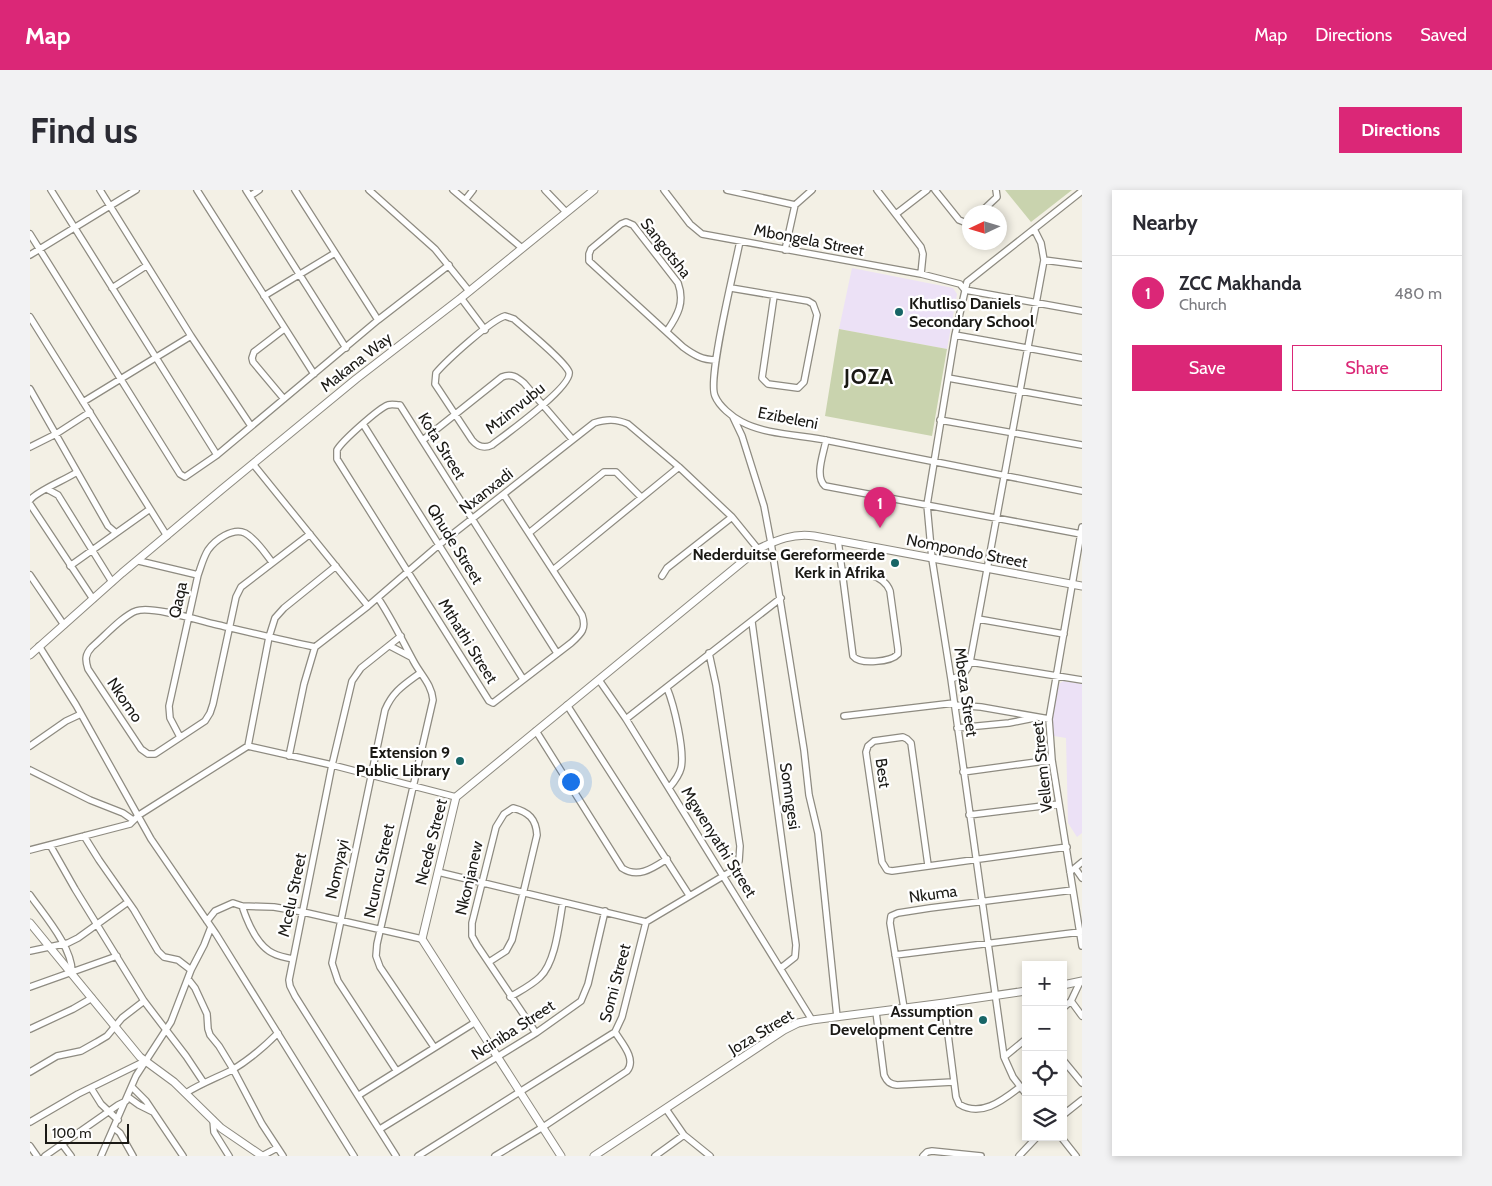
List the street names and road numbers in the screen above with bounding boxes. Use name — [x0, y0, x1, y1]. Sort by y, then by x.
street label: Sangotsha — [637, 214, 696, 282]
street label: Mbongela Street — [752, 220, 866, 260]
street label: Makana Way — [316, 328, 396, 396]
street label: Mzimvubu — [481, 378, 549, 438]
street label: Ezibeleni — [756, 403, 820, 433]
street label: Kota Street — [414, 409, 470, 483]
street label: Nxanxadi — [455, 464, 517, 518]
street label: Qhude Street — [423, 500, 488, 588]
street label: Nompondo Street — [905, 530, 1030, 572]
street label: Qaqa — [165, 580, 191, 620]
street label: Mthathi Street — [434, 595, 502, 687]
street label: Mbeza Street — [950, 646, 982, 738]
street label: Nkomo — [103, 674, 147, 726]
street label: Vellem Street — [1028, 720, 1056, 813]
street label: Best — [872, 757, 895, 790]
street label: Somngesi — [776, 761, 804, 831]
street label: Mgwenyathi Street — [677, 783, 761, 901]
street label: Ncede Street — [411, 796, 451, 887]
street label: Ncuncu Street — [360, 821, 398, 920]
street label: Nomyayi — [321, 837, 353, 901]
street label: Nkonjanew — [451, 839, 487, 917]
street label: Mcelu Street — [274, 851, 310, 939]
street label: Nkuma — [908, 881, 959, 907]
street label: Somi Street — [595, 941, 635, 1024]
street label: Nciniba Street — [468, 996, 559, 1064]
street label: Joza Street — [724, 1005, 797, 1059]

